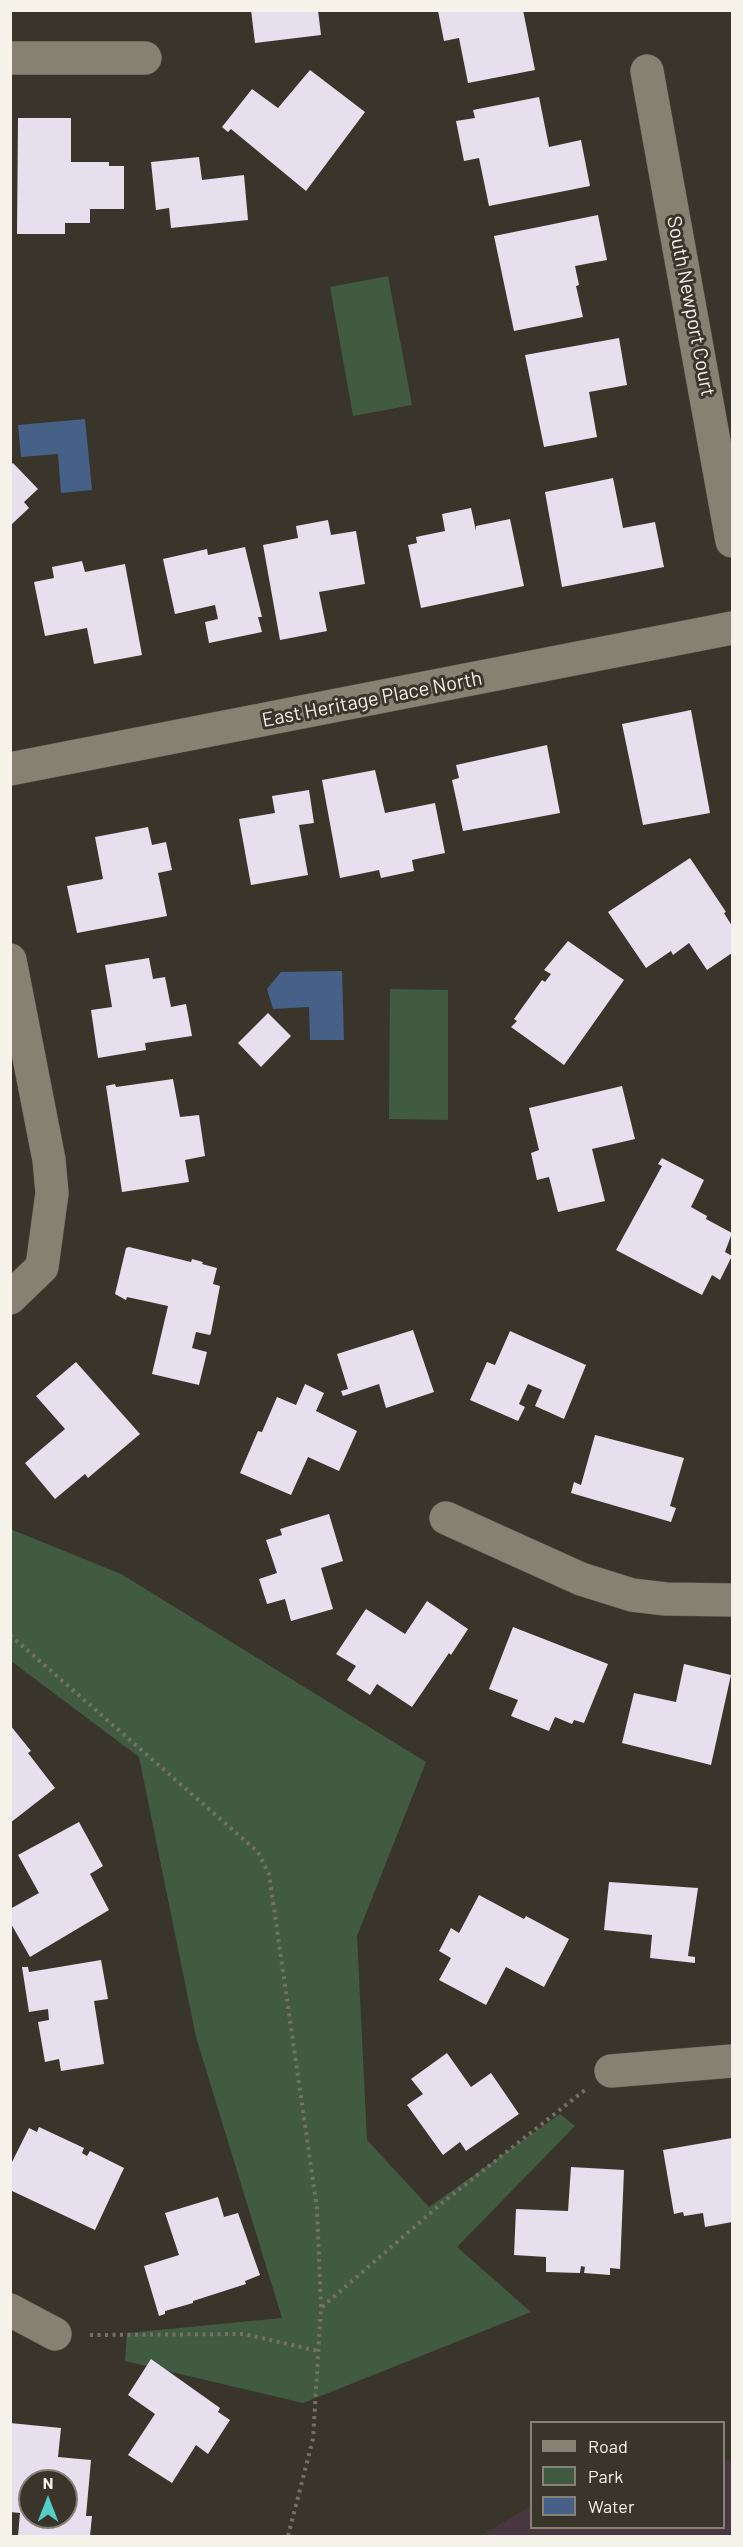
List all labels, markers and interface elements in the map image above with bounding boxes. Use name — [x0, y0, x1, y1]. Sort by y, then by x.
street label: South Newport Court — [662, 214, 720, 398]
street label: East Heritage Place North — [260, 666, 484, 732]
legend — [530, 2421, 725, 2529]
text: Road — [588, 2435, 628, 2457]
text: Park — [588, 2465, 623, 2487]
north arrow — [18, 2469, 78, 2529]
text: N — [43, 2473, 53, 2492]
text: Water — [588, 2495, 635, 2517]

